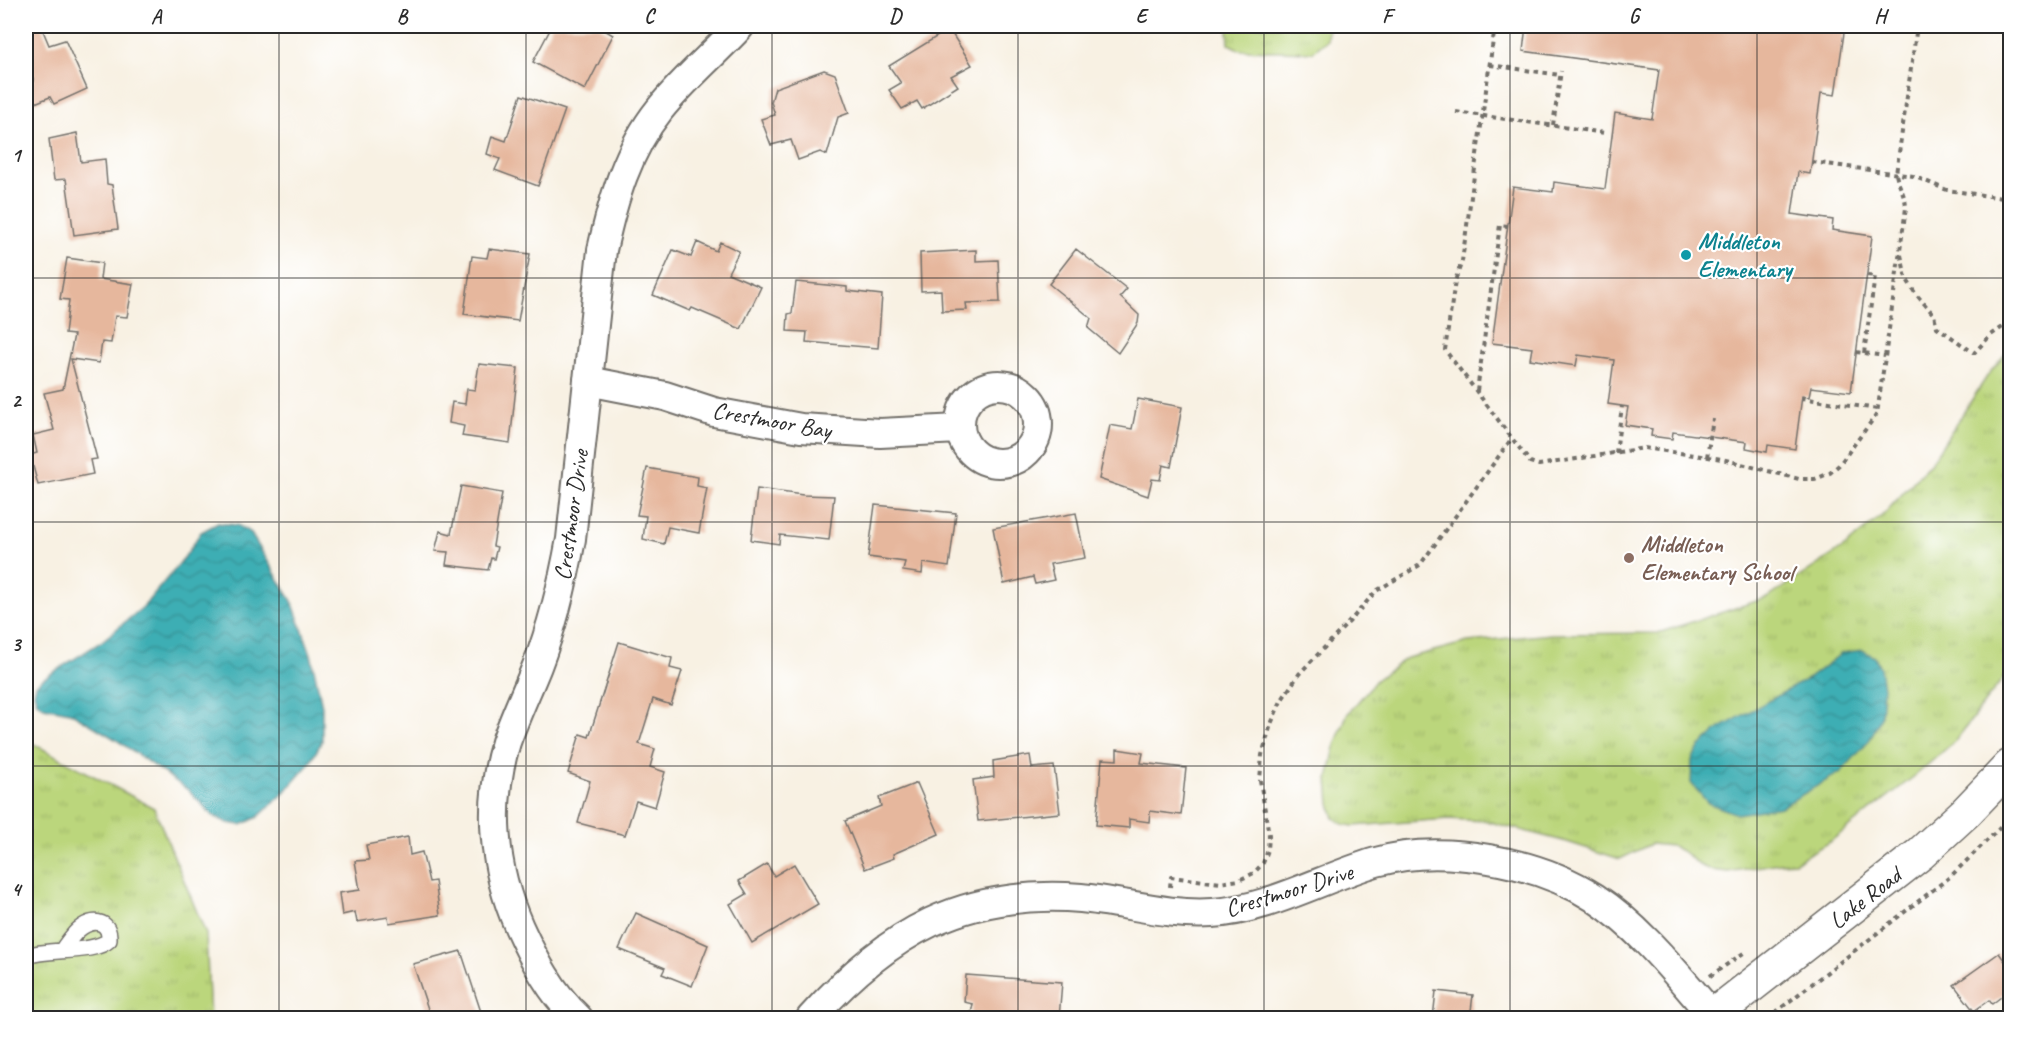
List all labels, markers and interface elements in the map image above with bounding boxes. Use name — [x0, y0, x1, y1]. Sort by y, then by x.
text: A — [151, 4, 163, 29]
text: B — [397, 4, 409, 29]
text: C — [644, 4, 656, 29]
text: D — [889, 4, 903, 29]
text: E — [1136, 4, 1150, 29]
text: F — [1382, 4, 1396, 29]
text: G — [1629, 4, 1642, 29]
text: H — [1874, 4, 1889, 29]
text: 1 — [12, 143, 23, 168]
place label: Middleton Elementary — [1698, 226, 1794, 284]
marker: Middleton Elementary — [1679, 248, 1693, 262]
text: 2 — [12, 388, 23, 413]
street label: Crestmoor Bay — [710, 395, 835, 445]
street label: Crestmoor Drive — [547, 446, 595, 582]
place label: Middleton Elementary School — [1641, 529, 1798, 587]
marker: Middleton Elementary School — [1622, 551, 1636, 565]
text: 3 — [12, 632, 23, 657]
street label: Crestmoor Drive — [1222, 856, 1358, 924]
street label: Lake Road — [1823, 858, 1910, 936]
text: 4 — [12, 877, 24, 902]

